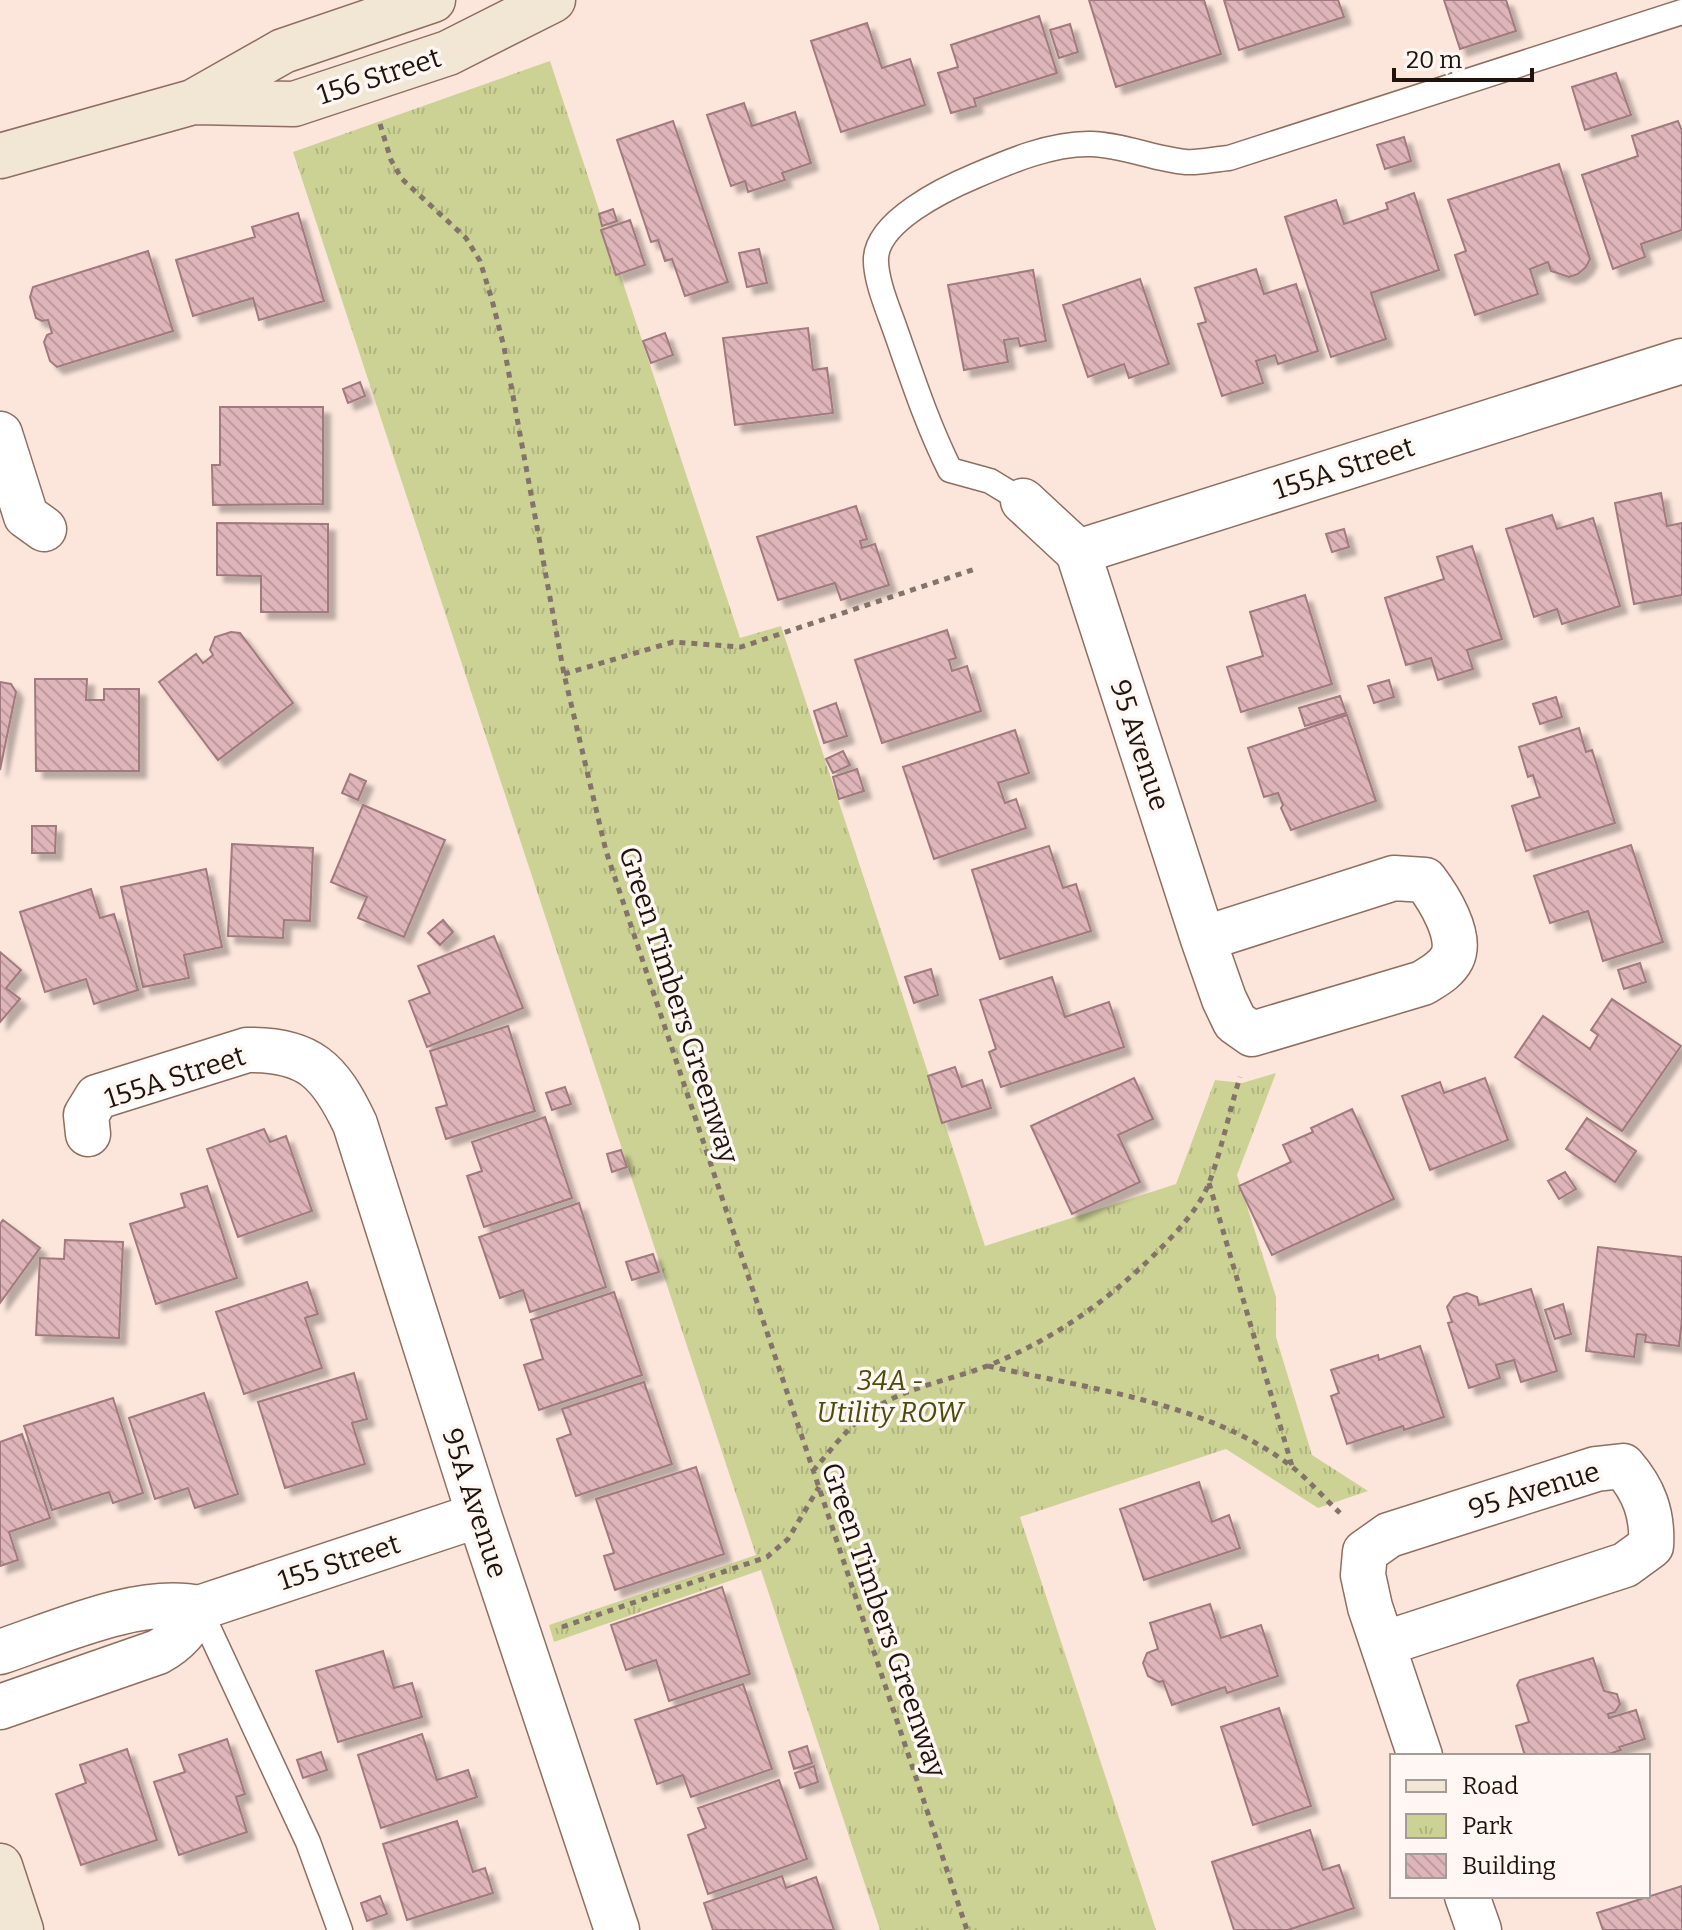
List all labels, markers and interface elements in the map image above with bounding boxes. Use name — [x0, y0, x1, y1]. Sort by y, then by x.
scale bar — [1394, 32, 1532, 82]
street label: 156 Street — [313, 41, 445, 111]
text: 20 m — [1406, 46, 1462, 74]
street label: 155A Street — [1270, 430, 1418, 506]
street label: 95 Avenue — [1103, 676, 1177, 814]
street label: Green Timbers Greenway — [612, 843, 746, 1168]
street label: 155A Street — [101, 1039, 249, 1115]
park label: 34A - Utility ROW — [816, 1364, 966, 1429]
street label: 95A Avenue — [435, 1424, 515, 1582]
street label: 95 Avenue — [1464, 1454, 1604, 1526]
street label: Green Timbers Greenway — [815, 1458, 954, 1782]
street label: 155 Street — [274, 1527, 404, 1597]
legend — [1390, 1754, 1650, 1898]
text: Road — [1462, 1772, 1518, 1800]
text: Park — [1462, 1812, 1513, 1840]
text: Building — [1462, 1852, 1556, 1880]

